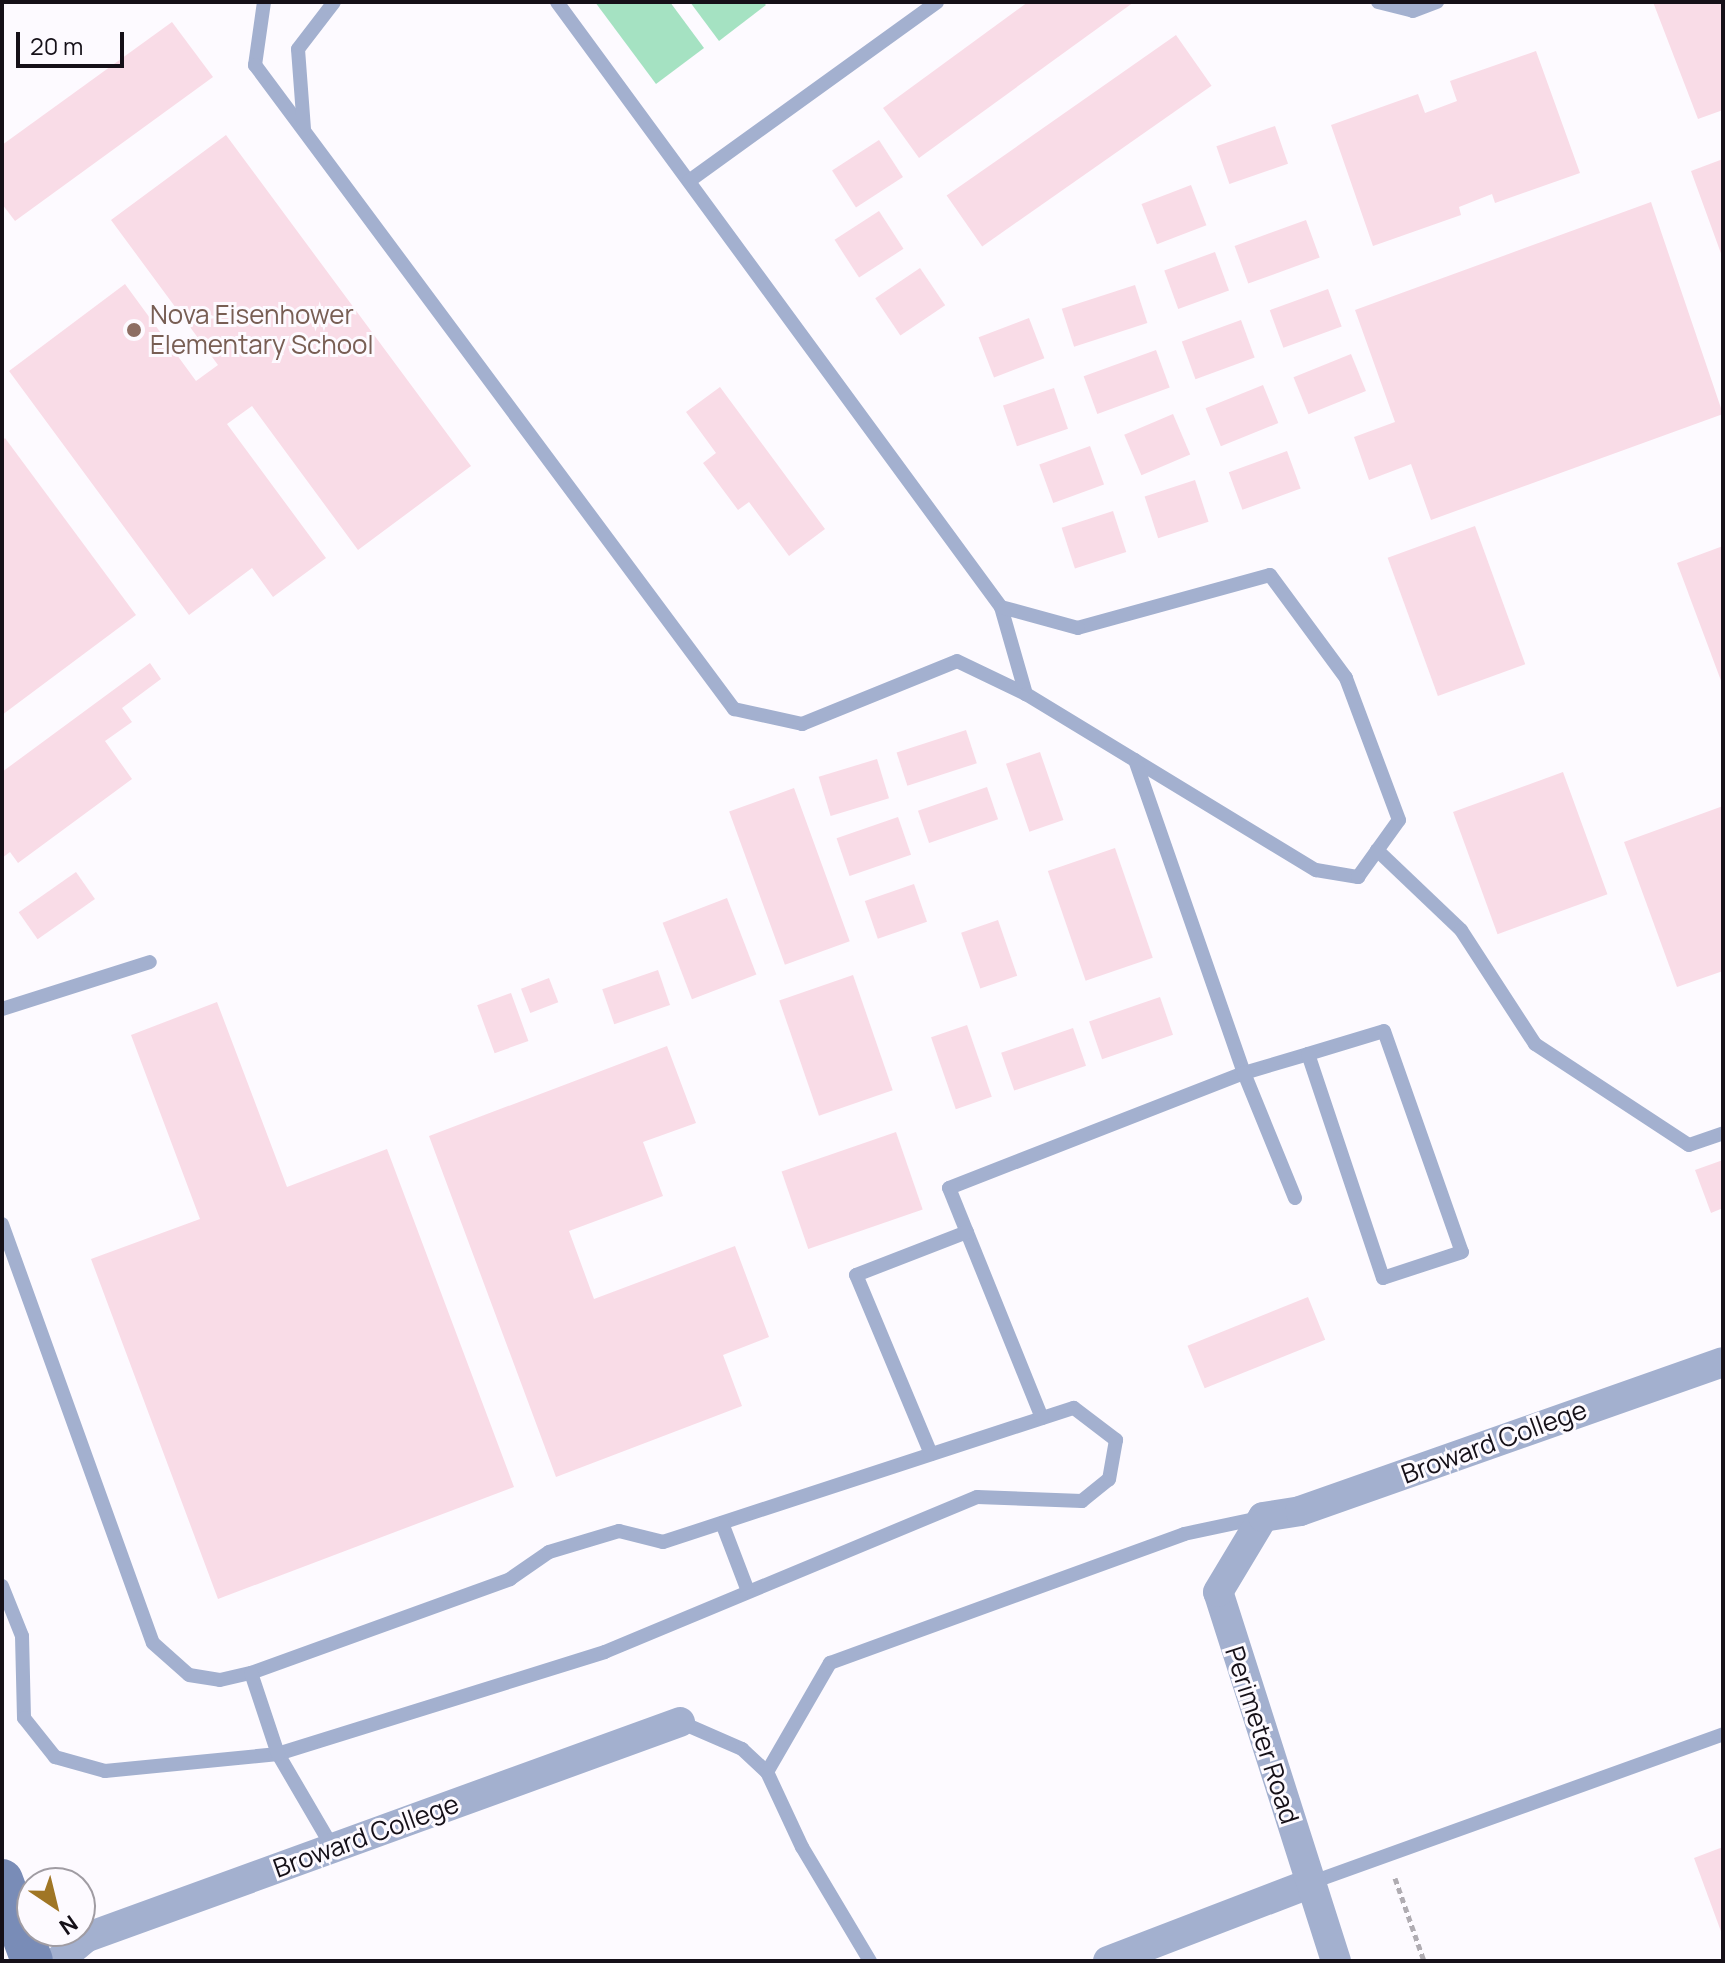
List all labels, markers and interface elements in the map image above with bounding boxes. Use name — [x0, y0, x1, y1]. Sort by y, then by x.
scale bar — [20, 16, 128, 66]
text: 20 m — [30, 29, 83, 62]
place label: Nova Eisenhower Elementary School — [150, 299, 374, 360]
marker: Nova Eisenhower Elementary School — [125, 321, 143, 339]
street label: Broward College — [1397, 1394, 1591, 1490]
street label: Perimeter Road — [1219, 1642, 1305, 1828]
street label: Broward College — [269, 1788, 463, 1884]
north arrow — [16, 1867, 96, 1947]
text: N — [54, 1908, 84, 1942]

